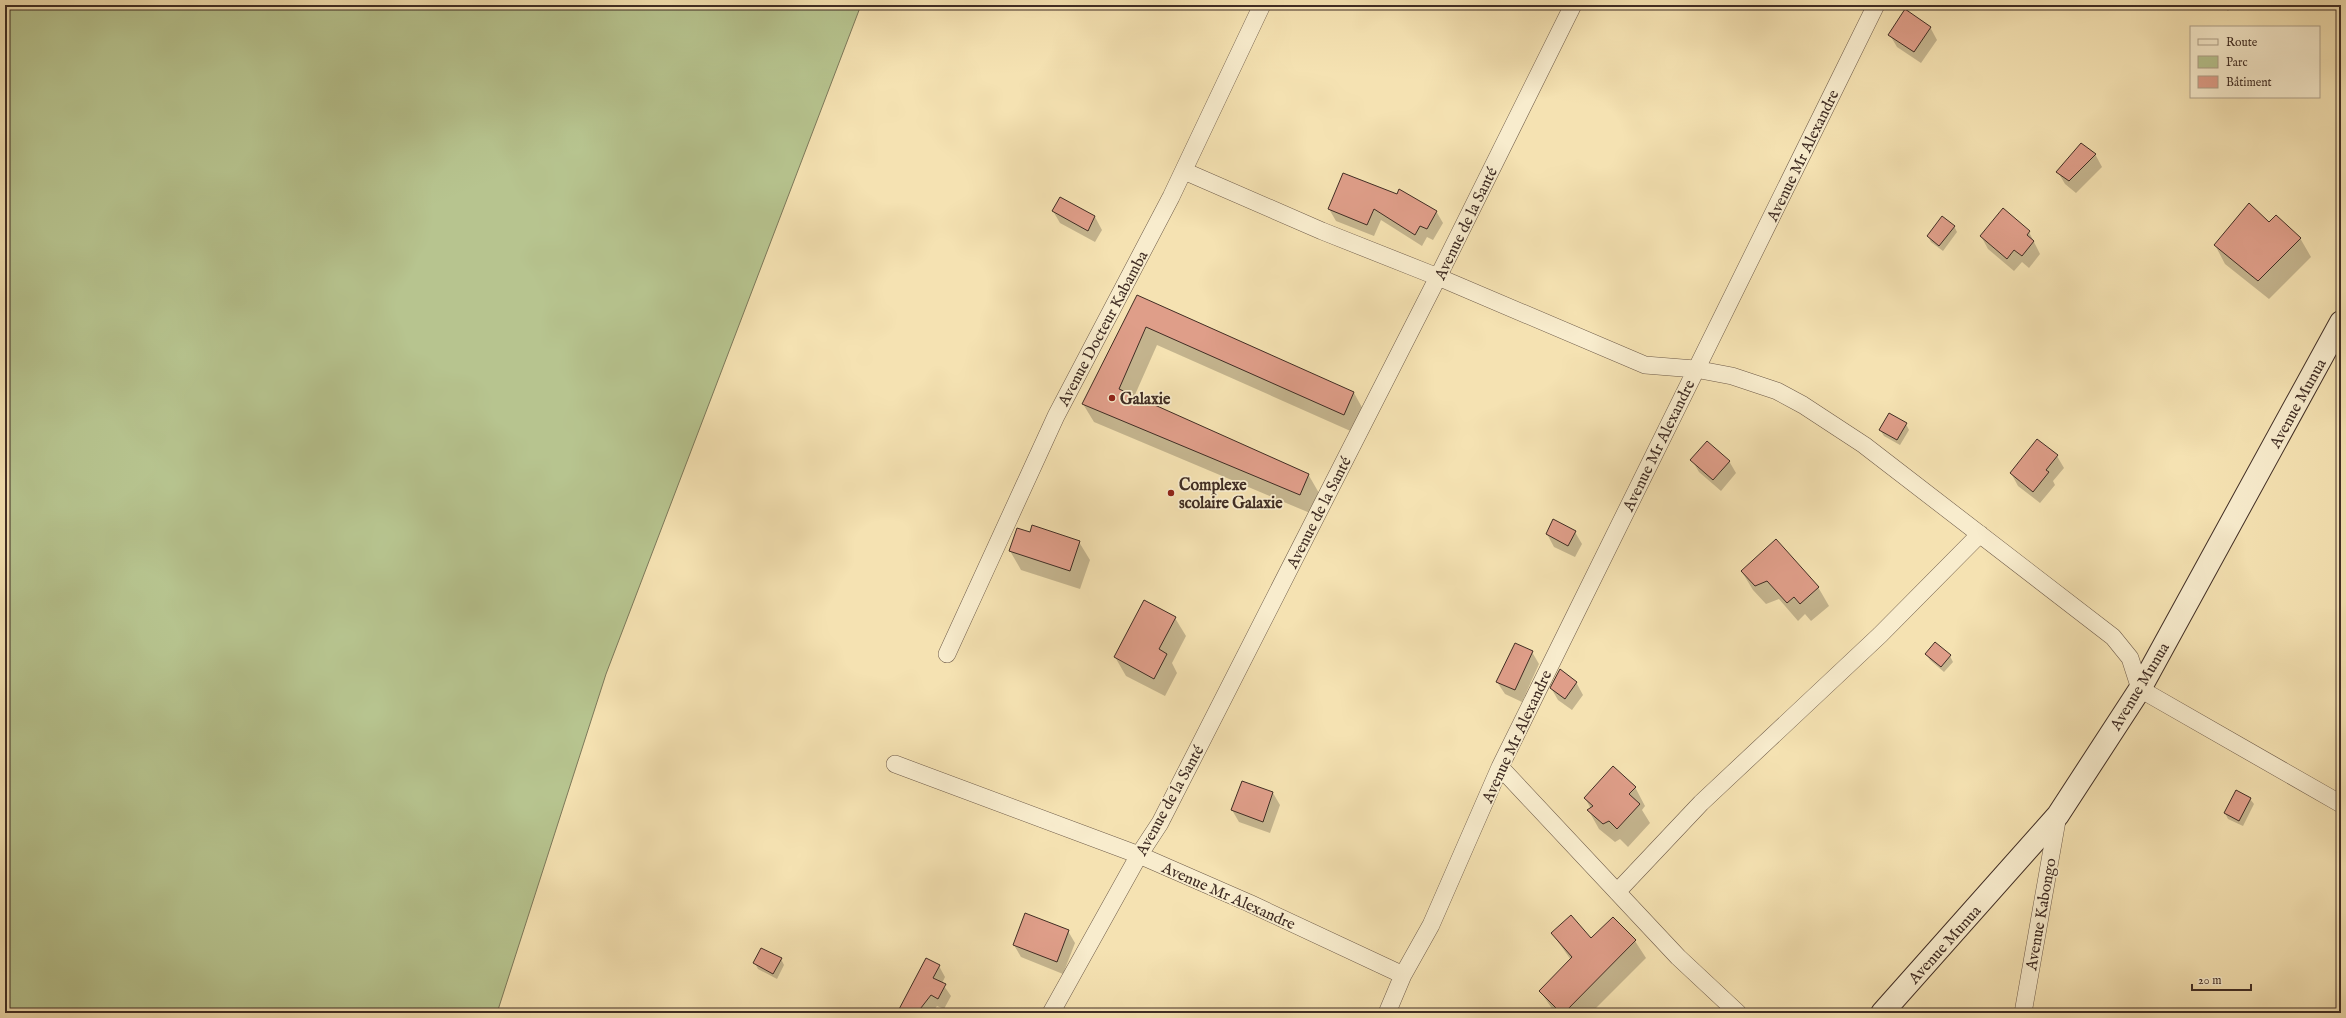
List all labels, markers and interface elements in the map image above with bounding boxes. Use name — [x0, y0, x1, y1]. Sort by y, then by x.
legend — [2190, 26, 2320, 98]
text: Route — [2226, 35, 2258, 50]
text: Parc — [2226, 55, 2248, 70]
text: Bâtiment — [2226, 75, 2272, 90]
street label: Avenue Mr Alexandre — [1763, 87, 1844, 226]
street label: Avenue de la Santé — [1430, 164, 1503, 284]
street label: Avenue Docteur Kabamba — [1054, 248, 1153, 411]
street label: Avenue Munua — [2265, 356, 2332, 453]
street label: Avenue Mr Alexandre — [1619, 377, 1700, 516]
place label: Galaxie — [1120, 390, 1171, 410]
marker: Galaxie — [1107, 393, 1117, 403]
street label: Avenue de la Santé — [1283, 454, 1357, 573]
place label: Complexe scolaire Galaxie — [1179, 476, 1283, 514]
marker: Complexe scolaire Galaxie — [1166, 488, 1176, 498]
street label: Avenue Munua — [2106, 639, 2175, 736]
street label: Avenue Mr Alexandre — [1478, 667, 1557, 807]
street label: Avenue de la Santé — [1132, 742, 1209, 860]
street label: Avenue Kabongo — [2022, 856, 2062, 973]
street label: Avenue Mr Alexandre — [1157, 858, 1298, 935]
street label: Avenue Munua — [1904, 902, 1986, 990]
scale bar — [2192, 966, 2251, 992]
text: 20 m — [2198, 973, 2221, 988]

